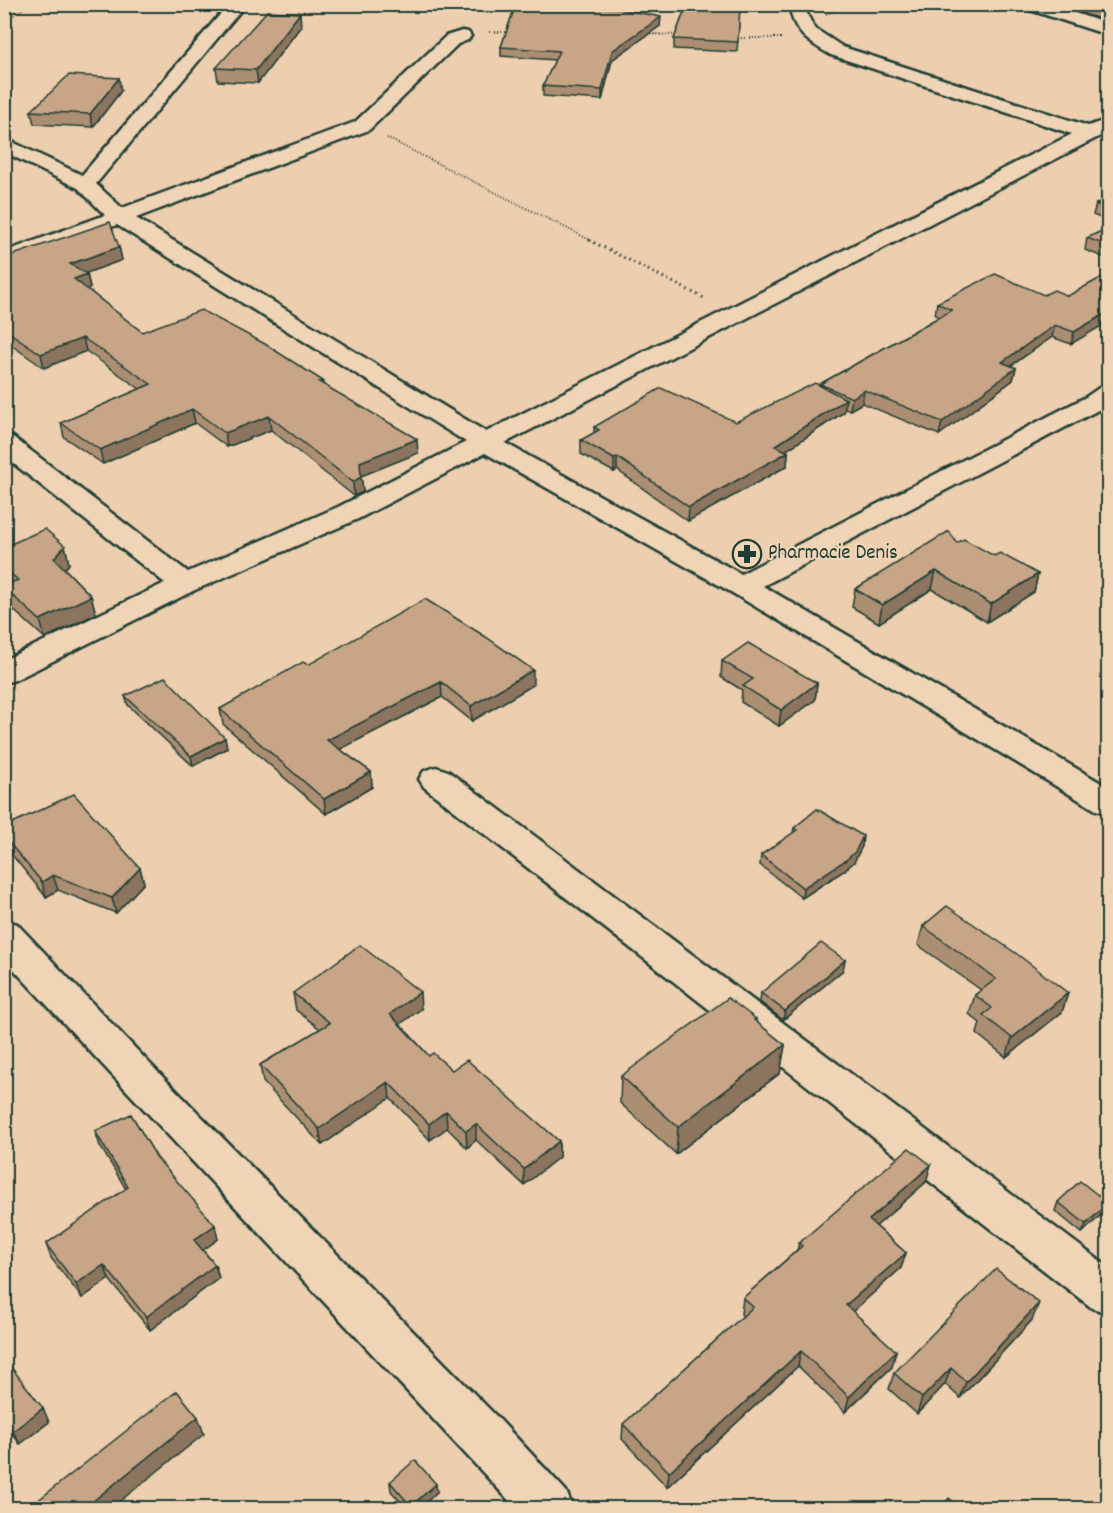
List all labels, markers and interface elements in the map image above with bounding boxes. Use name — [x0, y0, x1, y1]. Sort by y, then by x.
pharmacy icon: Pharmacie Denis — [731, 538, 763, 570]
place label: Pharmacie Denis — [768, 539, 898, 569]

